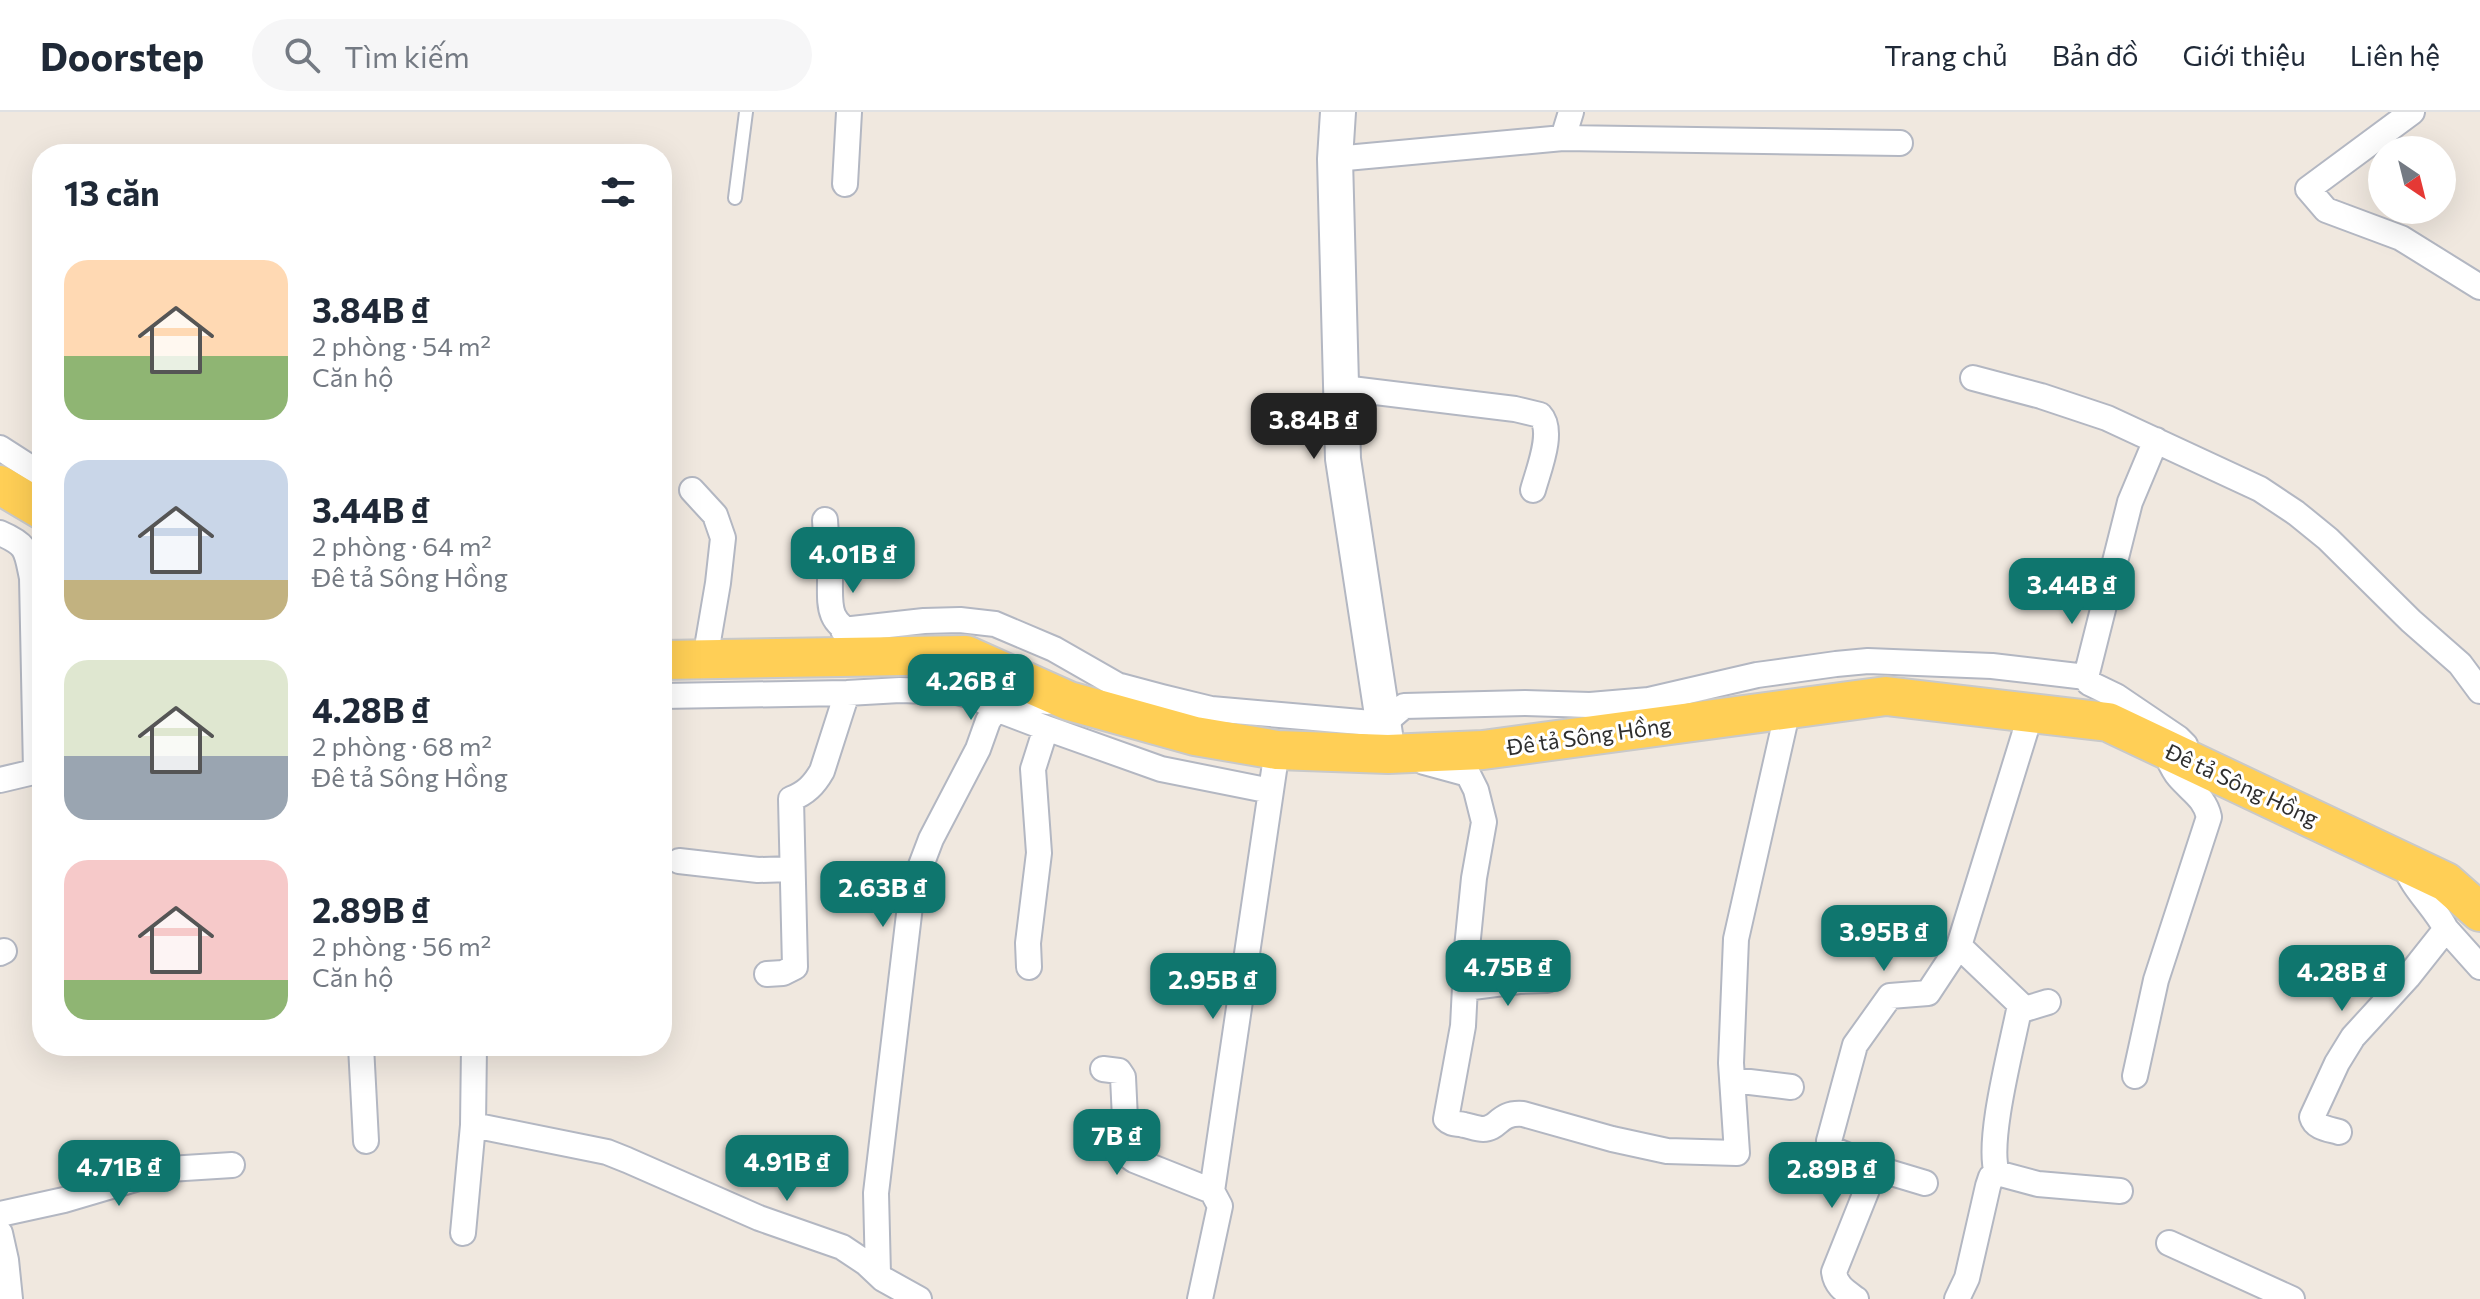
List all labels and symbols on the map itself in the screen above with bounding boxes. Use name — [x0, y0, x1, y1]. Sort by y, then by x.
north arrow — [2368, 136, 2456, 224]
pin: 3.84B ₫ — [1240, 393, 1388, 461]
pin: 4.01B ₫ — [779, 527, 927, 595]
pin: 3.44B ₫ — [1998, 558, 2146, 626]
pin: 4.26B ₫ — [897, 654, 1045, 722]
street label: Đê tả Sông Hồng — [1504, 711, 1673, 761]
street label: Đê tả Sông Hồng — [2161, 737, 2323, 832]
pin: 2.63B ₫ — [809, 861, 957, 929]
pin: 3.95B ₫ — [1810, 905, 1958, 973]
pin: 4.75B ₫ — [1434, 940, 1582, 1008]
pin: 4.28B ₫ — [2268, 945, 2416, 1013]
pin: 2.95B ₫ — [1139, 953, 1287, 1021]
pin: 7B ₫ — [1070, 1109, 1164, 1177]
pin: 4.91B ₫ — [713, 1135, 861, 1203]
pin: 4.71B ₫ — [45, 1140, 193, 1208]
pin: 2.89B ₫ — [1758, 1142, 1906, 1210]

